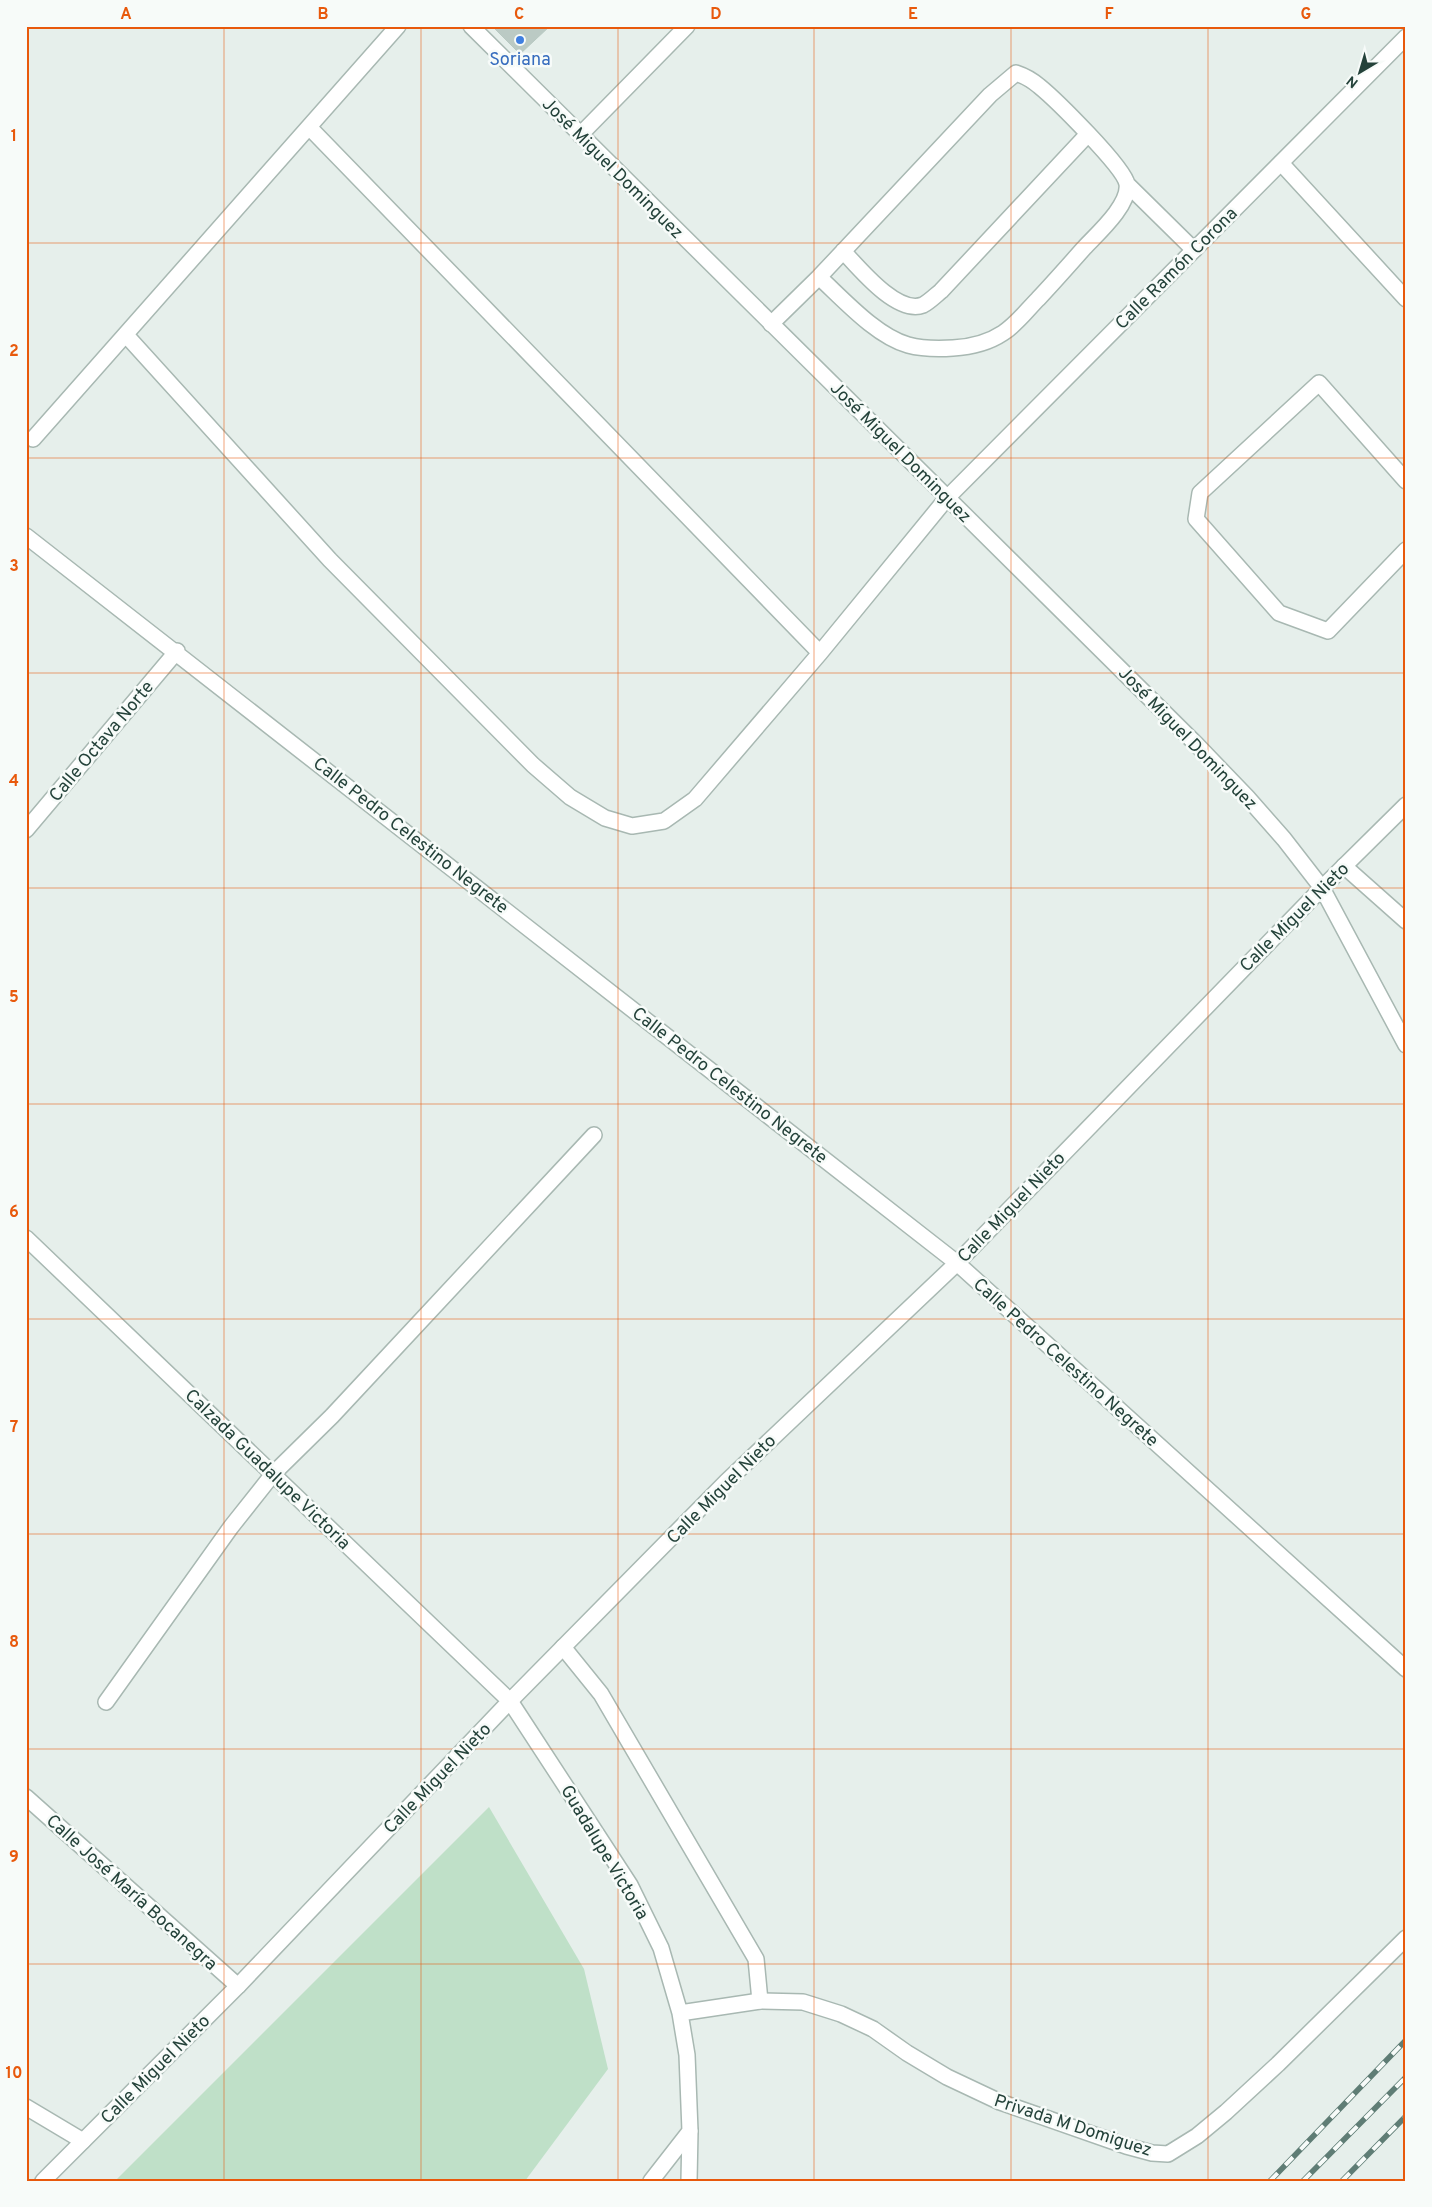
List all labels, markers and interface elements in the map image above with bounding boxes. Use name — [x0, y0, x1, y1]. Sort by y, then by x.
text: A — [120, 5, 132, 25]
text: B — [317, 5, 329, 25]
text: C — [514, 5, 524, 25]
text: D — [710, 5, 722, 25]
text: E — [908, 5, 918, 25]
text: F — [1104, 5, 1114, 25]
text: G — [1301, 5, 1311, 25]
marker: Soriana — [514, 34, 526, 46]
north arrow — [1334, 48, 1384, 98]
place label: Soriana — [489, 49, 551, 72]
text: N — [1344, 71, 1362, 91]
street label: José Miguel Dominguez — [536, 93, 688, 245]
text: 1 — [11, 127, 17, 147]
street label: Calle Ramón Corona — [1111, 203, 1243, 335]
text: 2 — [9, 342, 19, 362]
street label: José Miguel Dominguez — [824, 377, 976, 529]
text: 3 — [9, 557, 19, 577]
street label: José Miguel Dominguez — [1112, 662, 1261, 816]
street label: Calle Octava Norte — [45, 677, 160, 807]
street label: Calle Pedro Celestino Negrete — [308, 753, 512, 920]
text: 4 — [9, 772, 19, 792]
street label: Calle Miguel Nieto — [1235, 858, 1355, 978]
text: 5 — [9, 988, 19, 1008]
street label: Calle Pedro Celestino Negrete — [627, 1003, 831, 1170]
street label: Calle Miguel Nieto — [953, 1148, 1071, 1268]
text: 6 — [9, 1203, 19, 1223]
street label: Calle Pedro Celestino Negrete — [967, 1274, 1163, 1453]
street label: Calzada Guadalupe Victoria — [179, 1385, 355, 1555]
text: 7 — [10, 1418, 18, 1438]
street label: Calle Miguel Nieto — [662, 1430, 782, 1550]
text: 8 — [9, 1633, 19, 1653]
street label: Calle Miguel Nieto — [379, 1719, 497, 1839]
street label: Guadalupe Victoria — [554, 1781, 653, 1924]
street label: Calle José María Bocanegra — [40, 1810, 221, 1976]
text: 9 — [9, 1848, 19, 1868]
street label: Calle Miguel Nieto — [96, 2010, 216, 2130]
text: 10 — [6, 2064, 22, 2084]
street label: Privada M Domiguez — [991, 2090, 1154, 2163]

